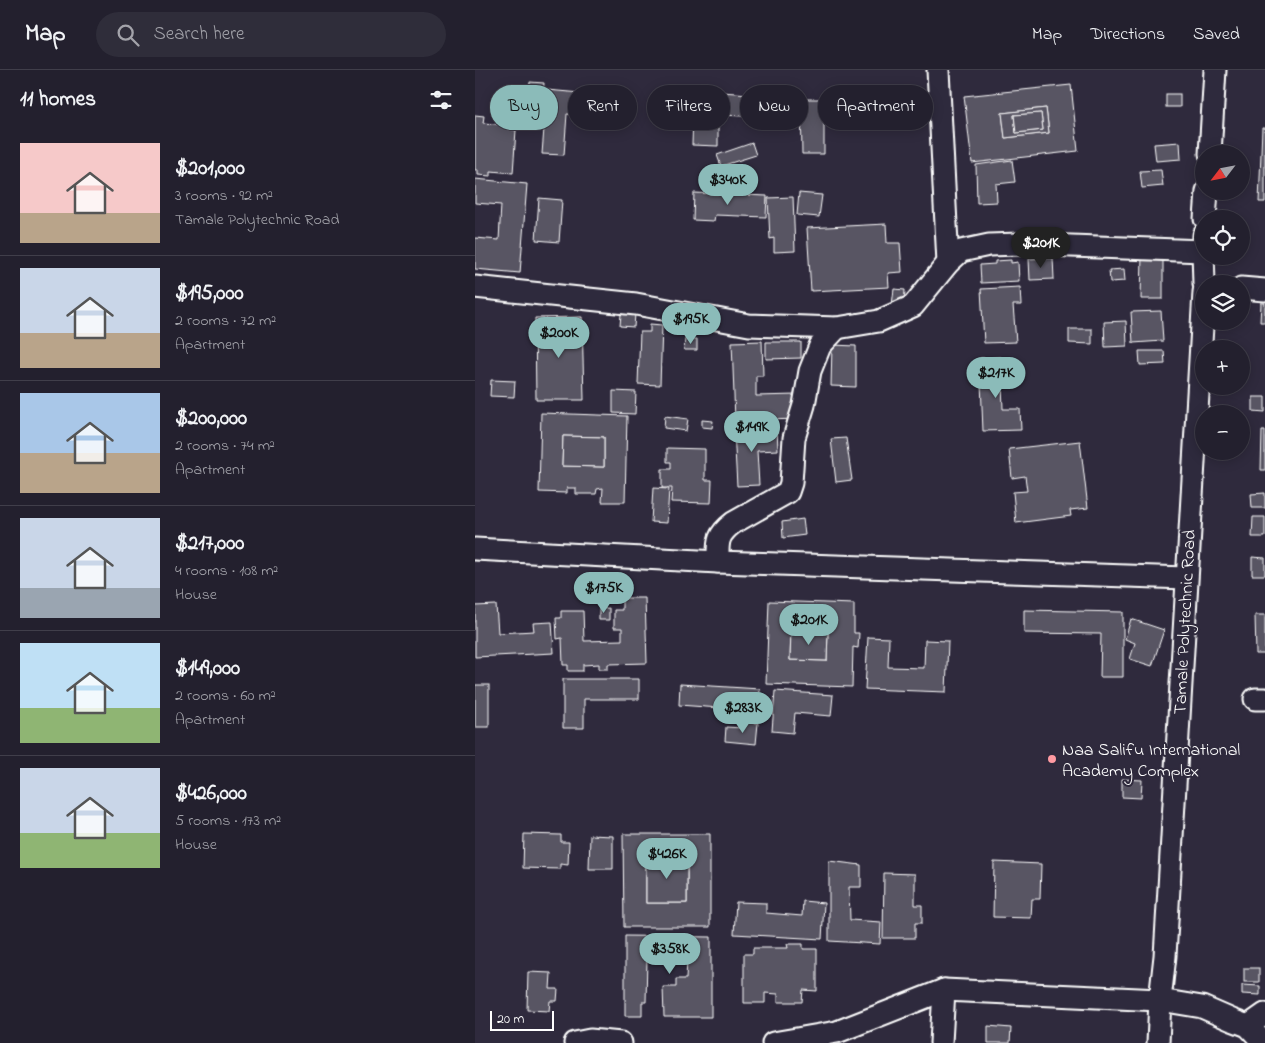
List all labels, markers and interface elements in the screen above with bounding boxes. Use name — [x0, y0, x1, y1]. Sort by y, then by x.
search box — [96, 12, 446, 57]
text: Map — [25, 17, 66, 52]
icon: search — [114, 21, 142, 49]
text: Search here — [154, 21, 245, 48]
text: Map — [1032, 22, 1062, 48]
text: Directions — [1090, 22, 1165, 48]
text: Saved — [1193, 22, 1240, 48]
text: 11 homes — [20, 85, 96, 115]
chip: Buy — [490, 85, 558, 130]
chip: Rent — [568, 85, 637, 130]
chip: Filters — [647, 85, 730, 130]
chip: New — [740, 85, 808, 130]
chip: Apartment — [818, 85, 933, 130]
icon: filters — [427, 86, 455, 114]
north arrow — [1195, 145, 1250, 200]
map controls — [1195, 145, 1250, 460]
text: $201,000 — [175, 154, 245, 184]
icon: home — [60, 163, 120, 223]
pin: $340K — [693, 164, 763, 206]
text: $340K — [709, 168, 747, 192]
text: 3 rooms · 92 m² — [175, 184, 273, 208]
text: Tamale Polytechnic Road — [175, 208, 339, 232]
button: locate — [1195, 210, 1250, 265]
pin: $201K — [1006, 226, 1076, 269]
text: $201K — [1022, 231, 1060, 255]
button: layers — [1195, 275, 1250, 330]
text: $195,000 — [175, 279, 244, 309]
icon: home — [60, 288, 120, 348]
pin: $195K — [656, 302, 726, 345]
text: $195K — [673, 307, 709, 331]
text: 2 rooms · 72 m² — [175, 309, 276, 333]
pin: $200K — [524, 316, 594, 359]
text: $200K — [539, 321, 579, 345]
text: Apartment — [175, 333, 245, 357]
button: + — [1195, 340, 1250, 395]
pin: $217K — [961, 356, 1031, 399]
text: $217K — [977, 361, 1015, 385]
text: $200,000 — [175, 404, 247, 434]
button: − — [1195, 405, 1250, 460]
pin: $149K — [717, 410, 787, 453]
icon: home — [60, 413, 120, 473]
text: $149K — [735, 415, 769, 439]
text: 2 rooms · 74 m² — [175, 434, 275, 458]
text: Apartment — [175, 458, 245, 482]
text: $217,000 — [175, 529, 244, 559]
street label: Tamale Polytechnic Road — [1168, 529, 1204, 715]
icon: home — [60, 538, 120, 598]
text: 4 rooms · 108 m² — [175, 559, 278, 583]
pin: $175K — [569, 572, 639, 614]
text: $175K — [585, 576, 623, 600]
text: House — [175, 583, 217, 607]
pin: $201K — [774, 604, 844, 646]
text: $201K — [790, 608, 828, 632]
text: $149,000 — [175, 654, 240, 684]
icon: home — [60, 663, 120, 723]
text: 2 rooms · 60 m² — [175, 684, 276, 708]
pin: $283K — [708, 692, 778, 734]
text: $283K — [724, 696, 762, 720]
text: Apartment — [175, 708, 245, 732]
place label: Naa Salifu International Academy Complex — [1062, 738, 1240, 785]
marker: Naa Salifu International Academy Complex — [1046, 753, 1058, 765]
text: $426,000 — [175, 779, 247, 809]
icon: home — [60, 788, 120, 848]
text: 5 rooms · 173 m² — [175, 809, 281, 833]
text: House — [175, 833, 217, 857]
pin: $426K — [632, 838, 702, 880]
text: $426K — [647, 842, 687, 866]
pin: $358K — [635, 932, 705, 975]
text: $358K — [650, 937, 690, 961]
scale bar — [490, 1008, 554, 1031]
text: 20 m — [497, 1009, 524, 1030]

